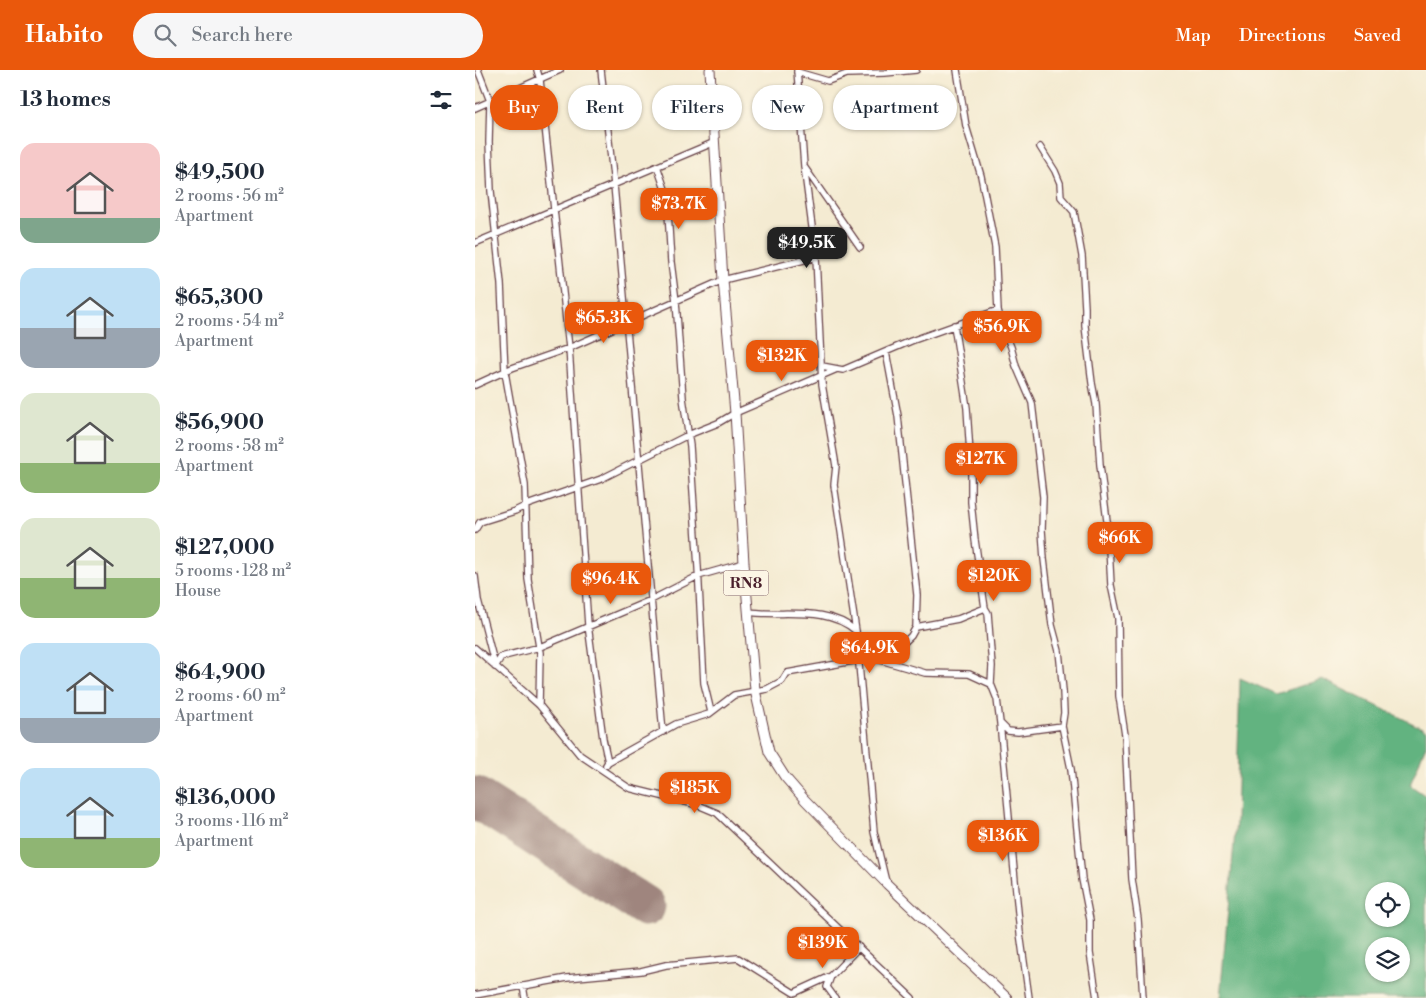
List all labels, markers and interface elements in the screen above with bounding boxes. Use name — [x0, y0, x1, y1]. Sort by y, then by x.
search box — [133, 13, 483, 58]
text: Habito — [25, 20, 103, 50]
icon: search — [151, 21, 179, 49]
text: Search here — [191, 23, 293, 47]
text: Map — [1175, 24, 1211, 47]
text: Directions — [1239, 24, 1326, 47]
text: Saved — [1354, 24, 1401, 47]
chip: Buy — [490, 85, 558, 130]
chip: Rent — [568, 85, 642, 130]
chip: Filters — [652, 85, 742, 130]
chip: New — [752, 85, 823, 130]
chip: Apartment — [833, 85, 957, 130]
icon: filters — [427, 86, 455, 114]
text: 13 homes — [20, 87, 111, 113]
text: $49,500 — [175, 160, 265, 186]
icon: home — [60, 163, 120, 223]
text: 2 rooms · 56 m² — [175, 186, 284, 206]
pin: $73.7K — [638, 188, 720, 230]
text: $73.7K — [651, 194, 707, 214]
text: Apartment — [175, 206, 254, 226]
pin: $49.5K — [766, 226, 848, 269]
text: $49.5K — [778, 233, 836, 253]
text: $65,300 — [175, 285, 263, 311]
icon: home — [60, 288, 120, 348]
pin: $65.3K — [563, 302, 645, 344]
text: $65.3K — [576, 308, 632, 328]
pin: $56.9K — [961, 310, 1043, 353]
text: 2 rooms · 54 m² — [175, 311, 284, 331]
text: $56.9K — [974, 317, 1030, 337]
text: Apartment — [175, 331, 254, 351]
pin: $132K — [747, 340, 817, 382]
text: $132K — [757, 346, 807, 366]
text: $56,900 — [175, 410, 264, 436]
icon: home — [60, 413, 120, 473]
text: 2 rooms · 58 m² — [175, 436, 284, 456]
pin: $127K — [946, 442, 1016, 485]
text: $127K — [956, 449, 1006, 469]
text: Apartment — [175, 456, 254, 476]
pin: $66K — [1090, 522, 1150, 564]
text: $66K — [1099, 528, 1141, 548]
text: $127,000 — [175, 535, 275, 561]
icon: home — [60, 538, 120, 598]
pin: $120K — [959, 560, 1029, 602]
text: 5 rooms · 128 m² — [175, 561, 291, 581]
pin: $96.4K — [570, 562, 652, 605]
text: $120K — [968, 566, 1020, 586]
text: $96.4K — [582, 569, 640, 589]
road number: RN8 — [723, 570, 769, 596]
text: House — [175, 581, 221, 601]
pin: $64.9K — [829, 632, 911, 674]
text: $64.9K — [841, 638, 899, 658]
text: $64,900 — [175, 660, 265, 686]
icon: home — [60, 663, 120, 723]
text: 2 rooms · 60 m² — [175, 686, 286, 706]
text: Apartment — [175, 706, 254, 726]
pin: $185K — [660, 772, 730, 814]
text: $185K — [670, 778, 720, 798]
text: $136,000 — [175, 785, 276, 811]
icon: home — [60, 788, 120, 848]
text: 3 rooms · 116 m² — [175, 811, 288, 831]
pin: $136K — [968, 820, 1038, 862]
text: $136K — [978, 826, 1028, 846]
text: Apartment — [175, 831, 254, 851]
map controls — [1365, 882, 1410, 982]
button: locate — [1365, 882, 1410, 927]
pin: $139K — [788, 926, 858, 969]
text: $139K — [798, 933, 848, 953]
button: layers — [1365, 937, 1410, 982]

